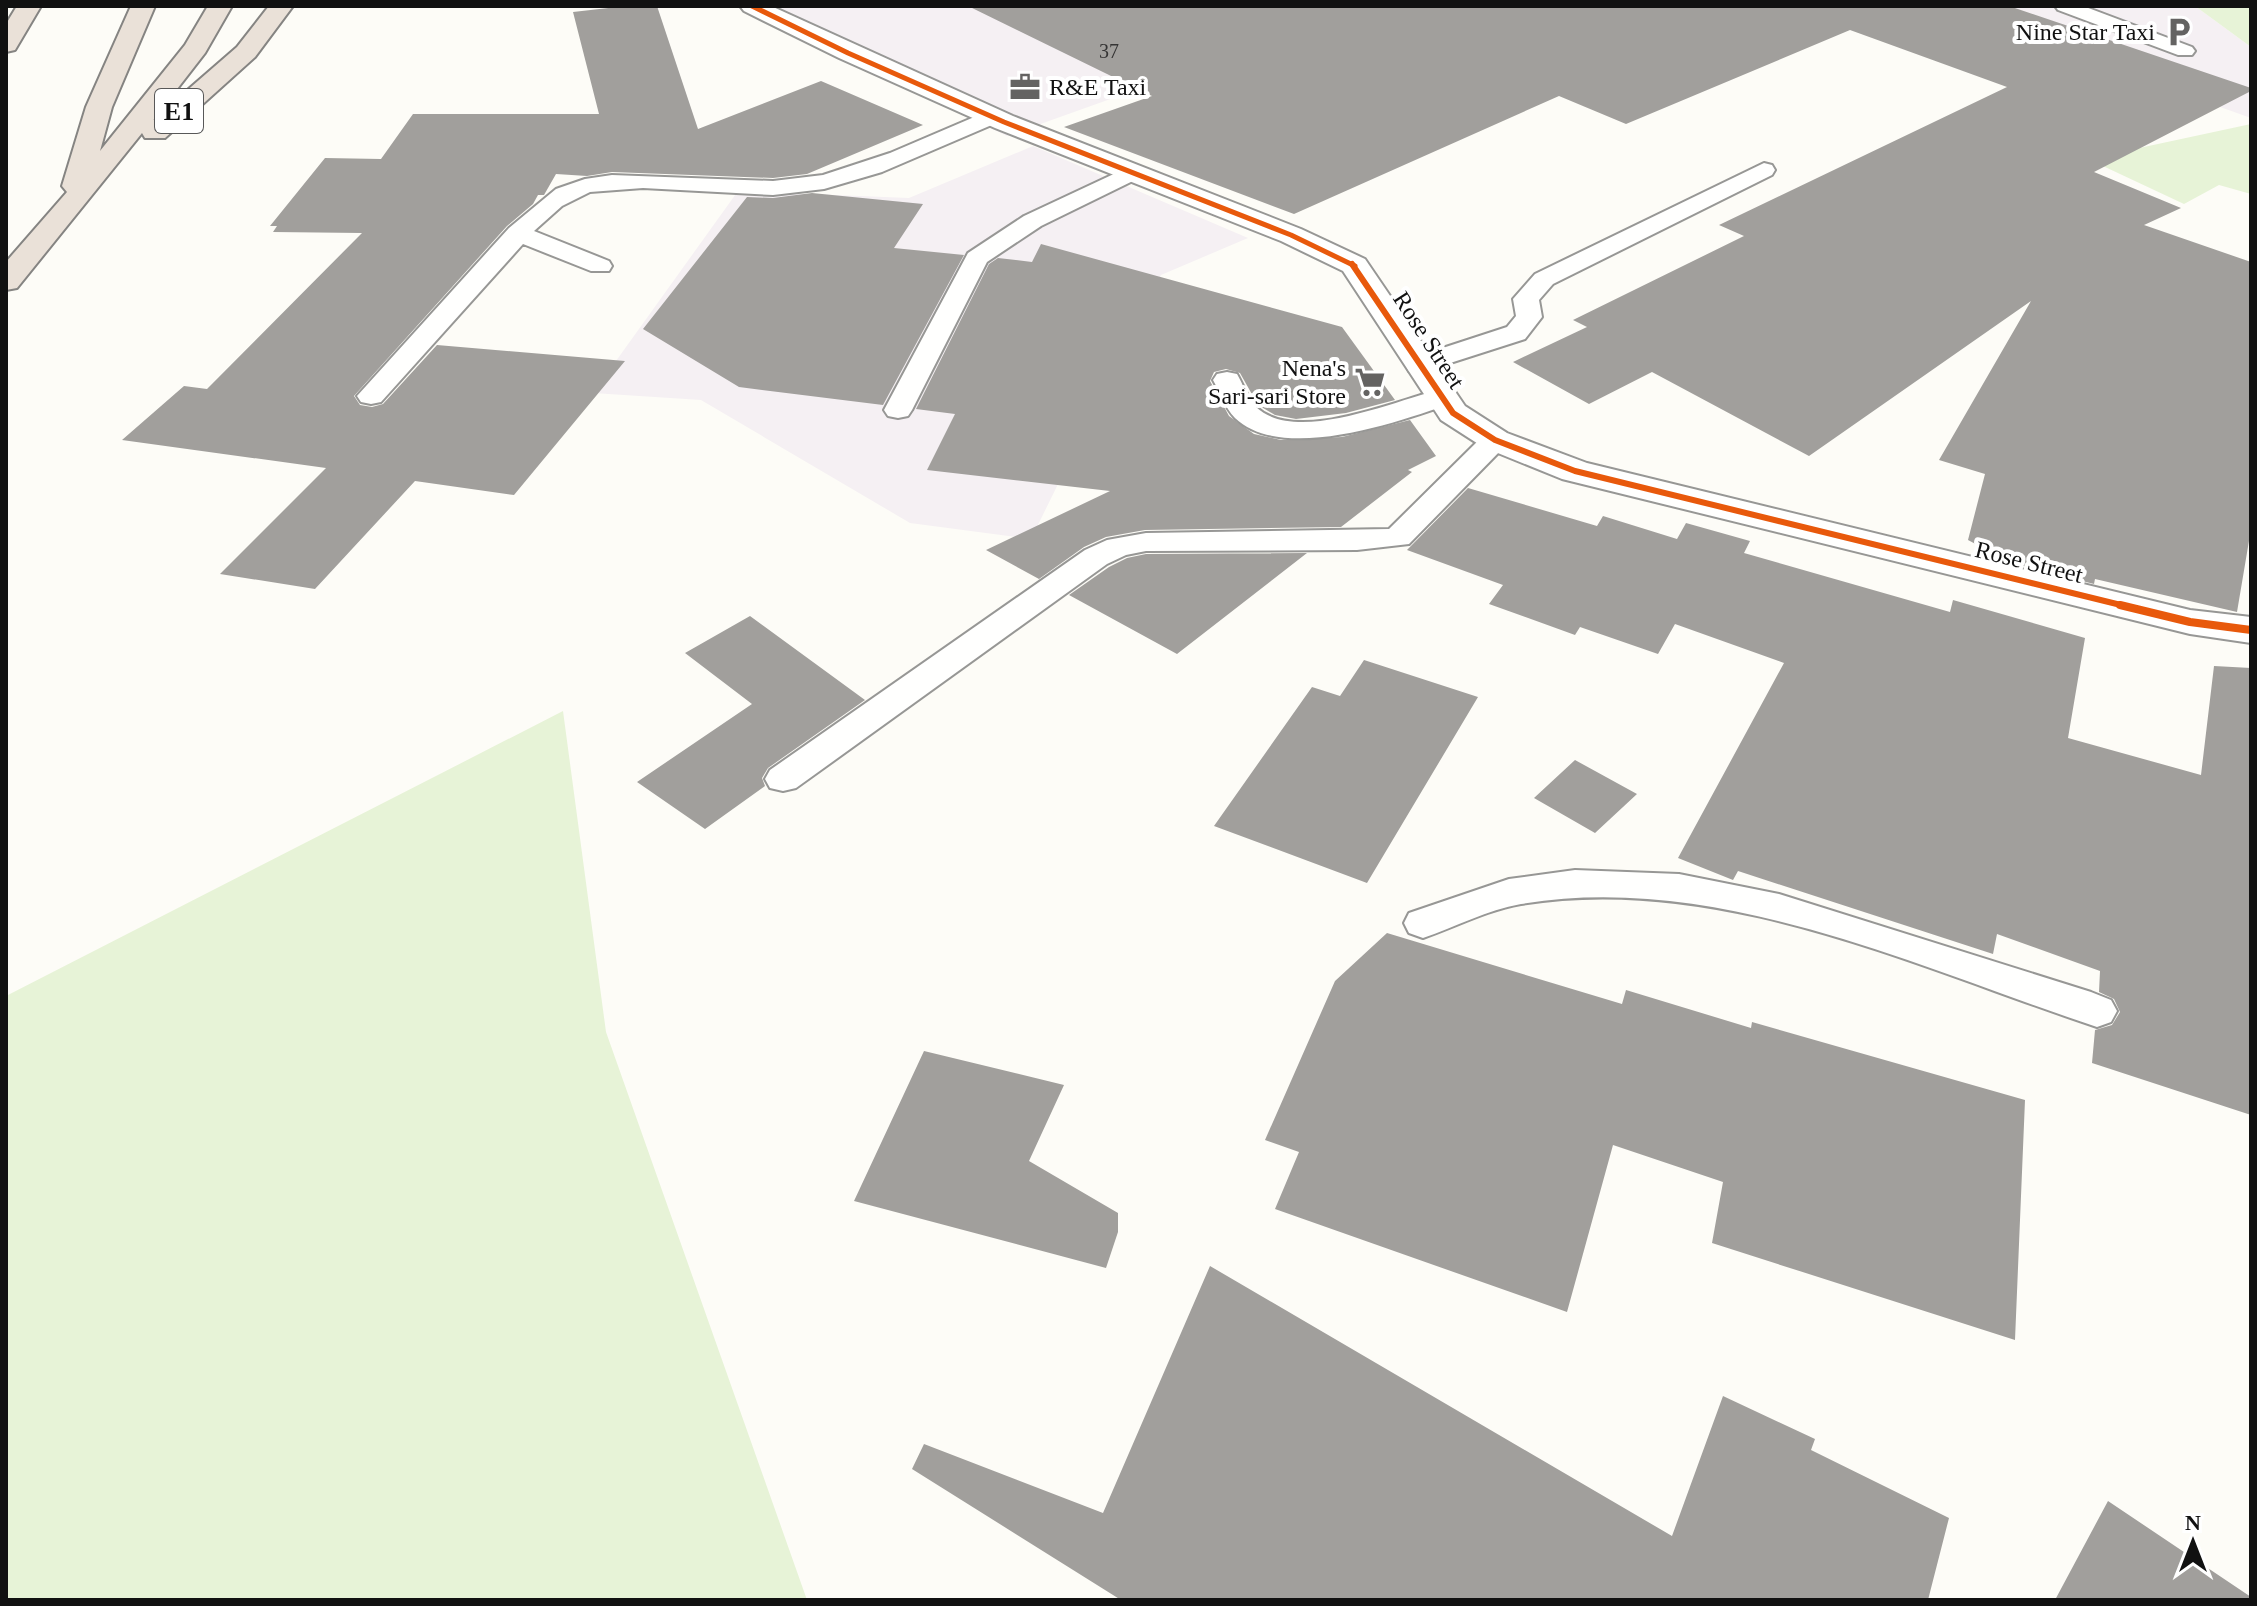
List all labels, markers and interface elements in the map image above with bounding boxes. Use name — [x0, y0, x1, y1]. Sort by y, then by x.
parking icon: Nine Star Taxi — [2162, 15, 2196, 49]
place label: Nine Star Taxi — [2016, 19, 2155, 45]
house number: 37 — [1099, 40, 1119, 62]
office icon: R&E Taxi — [1008, 70, 1042, 104]
place label: R&E Taxi — [1049, 74, 1147, 100]
road number: E1 — [155, 89, 203, 133]
street label: Rose Street — [1388, 287, 1470, 393]
place label: Nena's Sari-sari Store — [1208, 355, 1346, 409]
supermarket icon: Nena's Sari-sari Store — [1353, 365, 1387, 399]
street label: Rose Street — [1972, 536, 2086, 588]
north arrow — [2153, 1502, 2233, 1582]
text: N — [2185, 1510, 2201, 1535]

